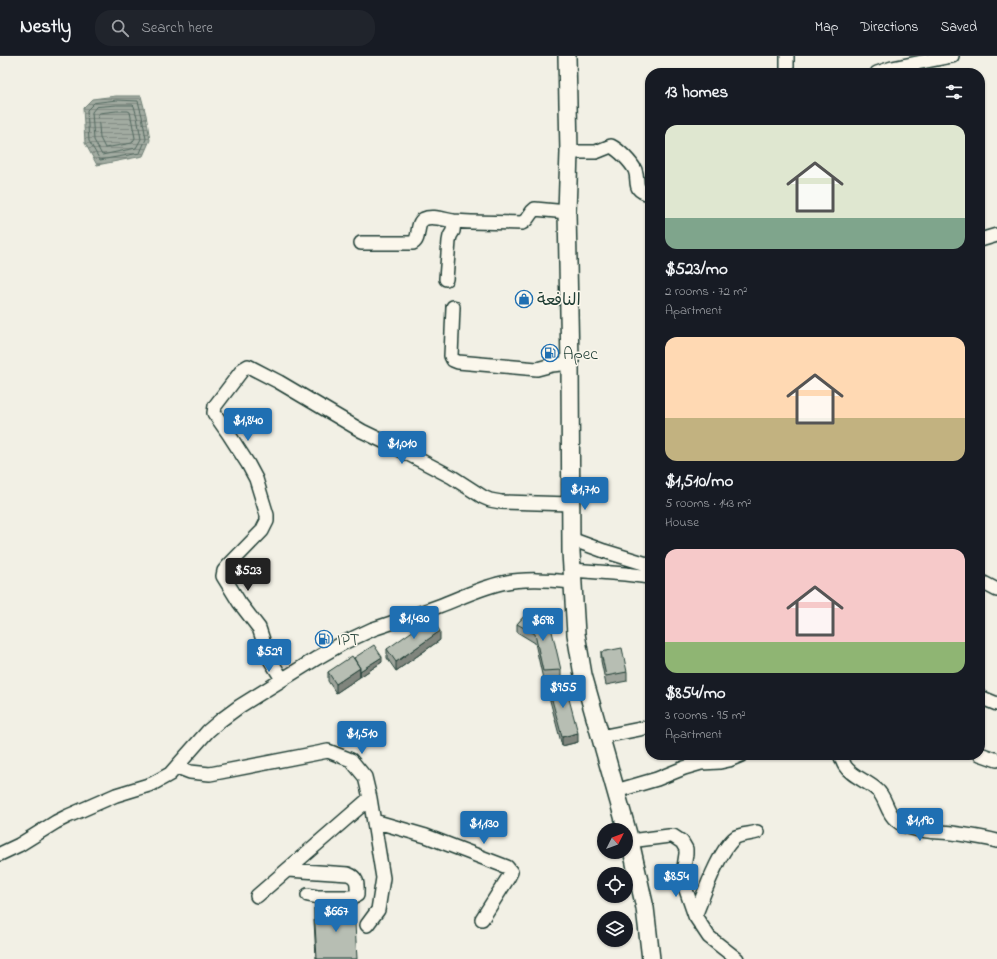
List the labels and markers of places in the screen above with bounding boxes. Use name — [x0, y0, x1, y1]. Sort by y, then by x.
place label: النافعة — [537, 288, 581, 313]
shop icon: النافعة — [514, 289, 534, 309]
place label: Apec — [563, 342, 598, 367]
fuel station icon: Apec — [540, 343, 560, 363]
pin: $1,840 — [215, 408, 281, 442]
pin: $1,010 — [369, 431, 435, 465]
pin: $1,710 — [552, 477, 618, 511]
pin: $523 — [224, 558, 272, 592]
pin: $1,430 — [381, 606, 447, 640]
pin: $698 — [519, 608, 567, 642]
place label: IPT — [337, 628, 360, 653]
fuel station icon: IPT — [314, 629, 334, 649]
pin: $529 — [245, 639, 293, 673]
pin: $955 — [539, 675, 587, 709]
pin: $1,510 — [329, 721, 395, 755]
pin: $1,190 — [887, 808, 953, 842]
pin: $1,130 — [451, 811, 517, 845]
pin: $854 — [652, 864, 700, 898]
pin: $667 — [312, 899, 360, 933]

